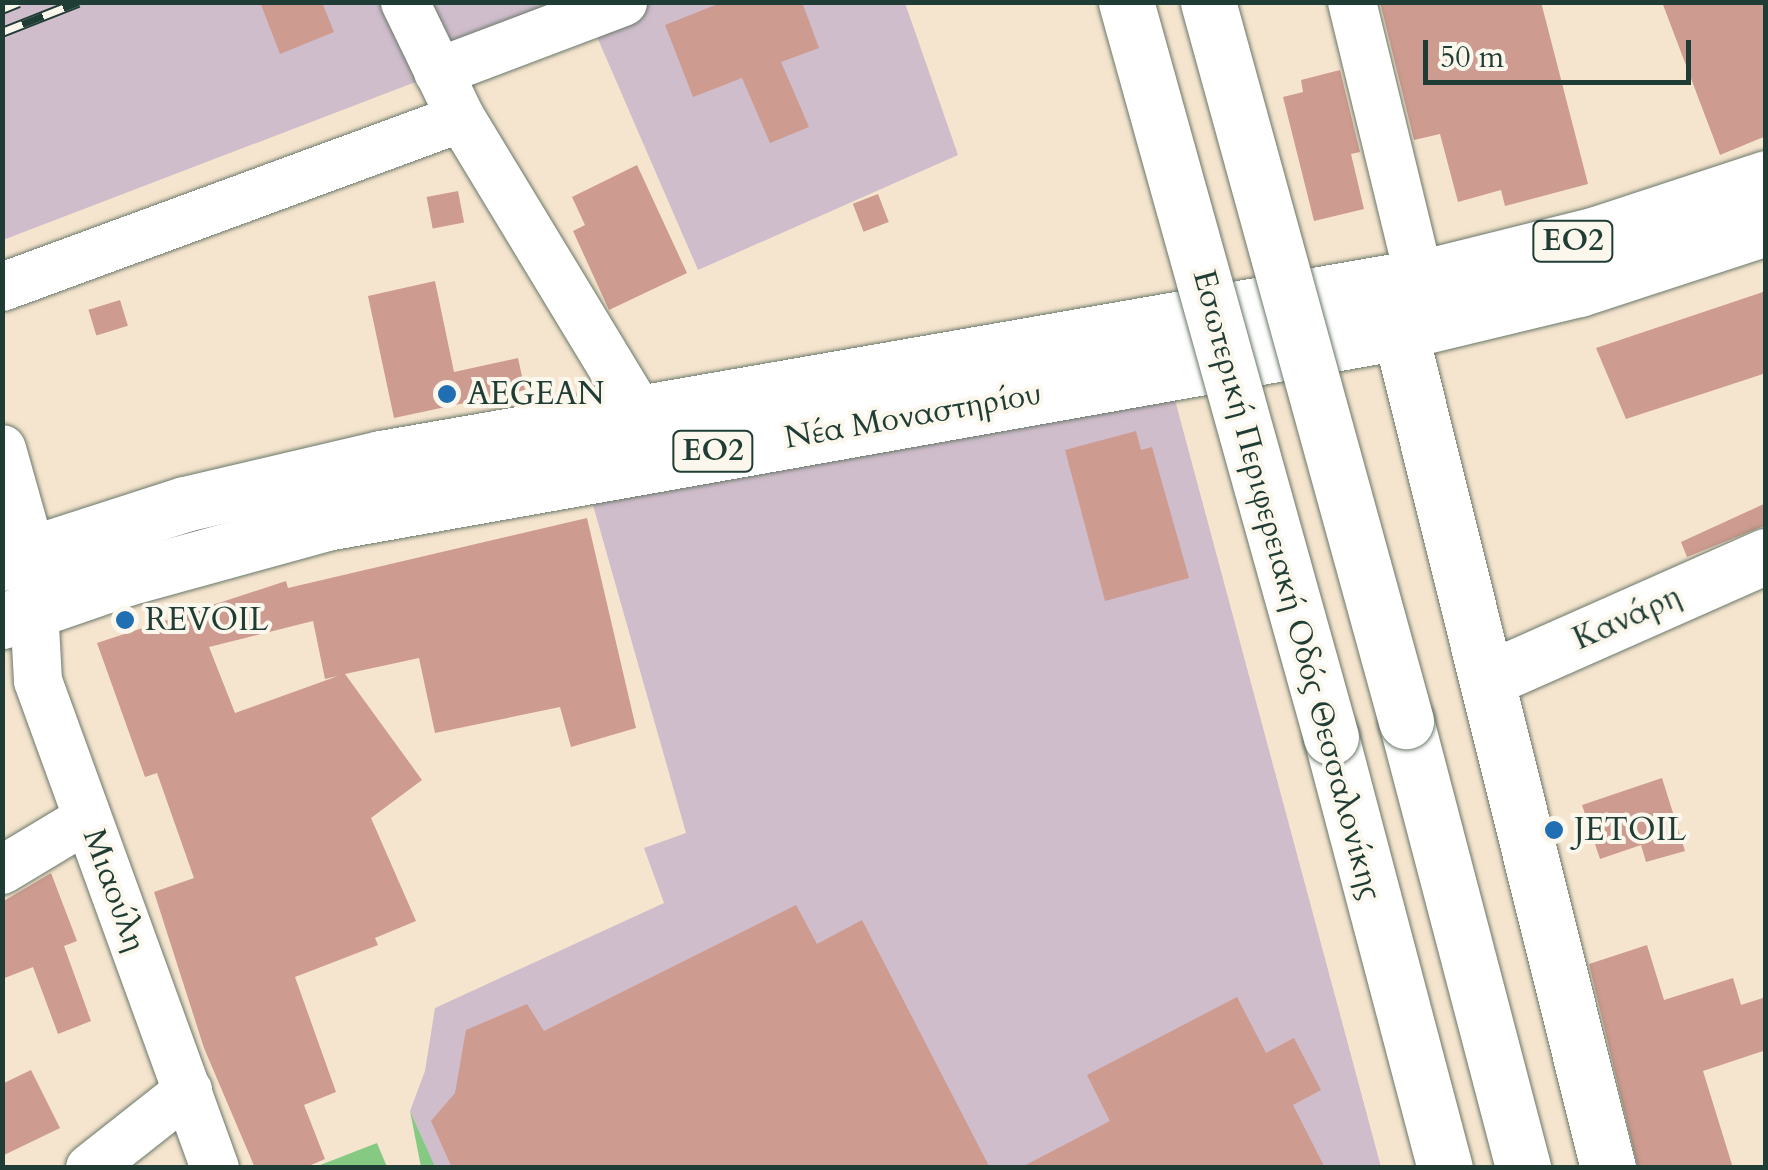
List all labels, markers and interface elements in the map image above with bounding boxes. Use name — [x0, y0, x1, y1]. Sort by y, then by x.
scale bar — [1428, 20, 1696, 82]
text: 50 m — [1440, 37, 1504, 78]
road number: ΕΟ2 — [1530, 216, 1616, 266]
street label: Εσωτερική Περιφερειακή Οδός Θεσσαλονίκης — [1184, 266, 1390, 904]
street label: Νέα Μοναστηρίου — [782, 374, 1044, 458]
place label: AEGEAN — [467, 375, 605, 413]
marker: AEGEAN — [436, 383, 458, 405]
road number: ΕΟ2 — [670, 426, 756, 476]
street label: Κανάρη — [1567, 577, 1687, 659]
place label: REVOIL — [145, 601, 268, 639]
marker: REVOIL — [114, 609, 136, 631]
place label: JETOIL — [1574, 811, 1686, 849]
marker: JETOIL — [1543, 819, 1565, 841]
street label: Μιαούλη — [74, 824, 154, 956]

